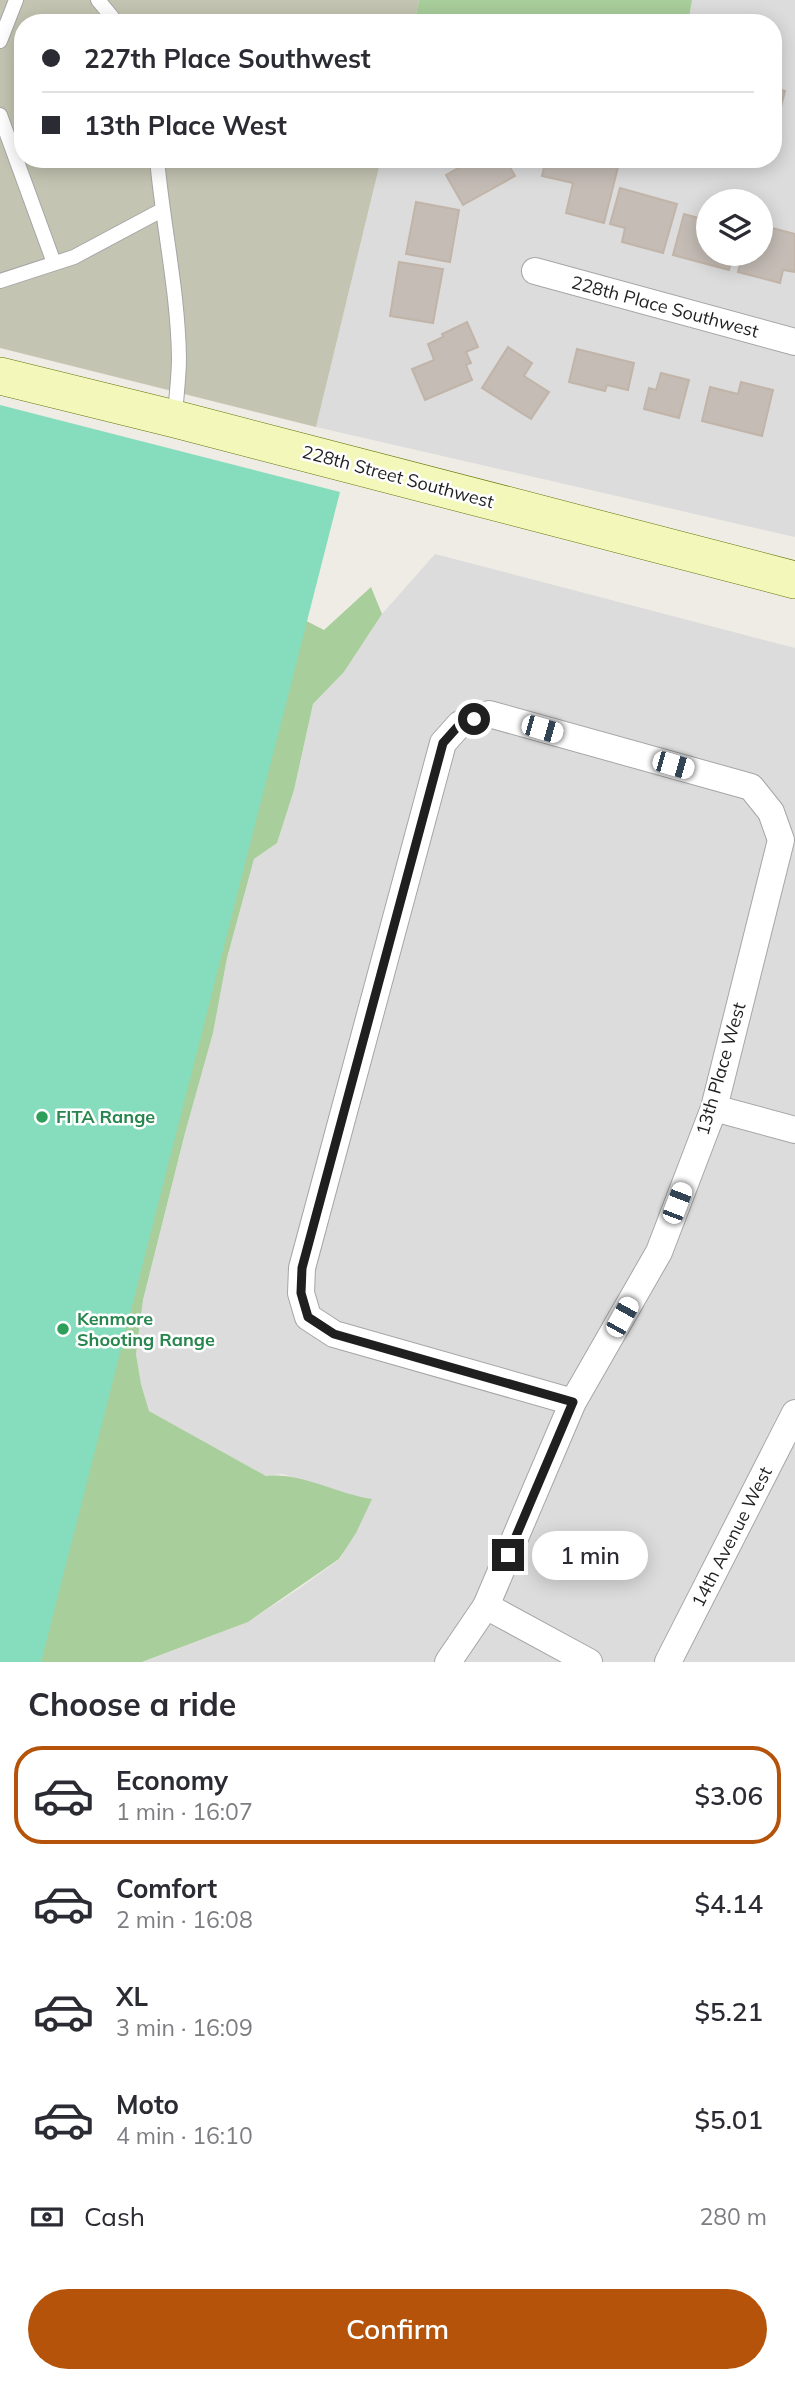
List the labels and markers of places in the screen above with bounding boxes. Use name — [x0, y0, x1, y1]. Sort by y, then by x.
place label: FITA Range — [56, 1105, 155, 1128]
marker: FITA Range — [34, 1109, 50, 1125]
place label: Kenmore Shooting Range — [77, 1307, 215, 1351]
marker: Kenmore Shooting Range — [55, 1321, 71, 1337]

